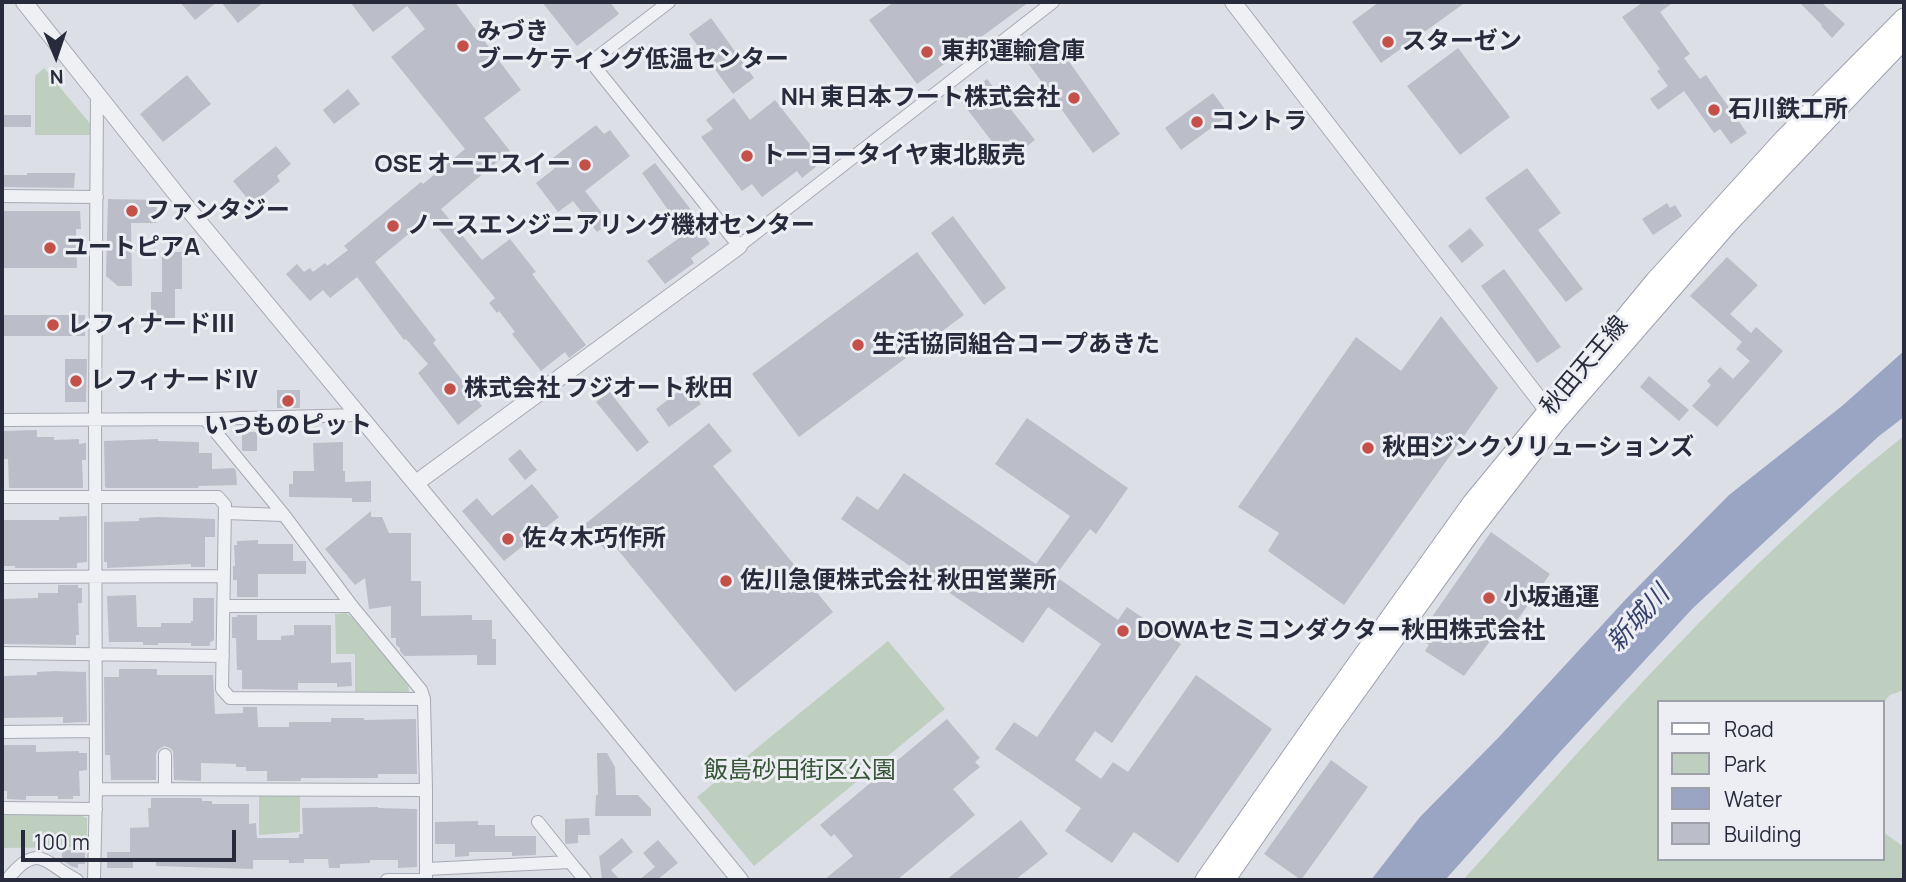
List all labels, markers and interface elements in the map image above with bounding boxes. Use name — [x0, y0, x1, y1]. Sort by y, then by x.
place label: みづき ブーケティング低温センター — [477, 18, 789, 74]
north arrow — [21, 21, 91, 91]
place label: スターゼン — [1402, 28, 1522, 56]
marker: スターゼン — [1380, 34, 1396, 50]
marker: みづき ブーケティング低温センター — [455, 38, 471, 54]
place label: 東邦運輸倉庫 — [941, 38, 1085, 66]
marker: 東邦運輸倉庫 — [919, 44, 935, 60]
text: N — [49, 64, 64, 90]
place label: NH 東日本フート株式会社 — [781, 84, 1060, 112]
marker: NH 東日本フート株式会社 — [1066, 90, 1082, 106]
place label: 石川鉄工所 — [1728, 96, 1848, 124]
marker: 石川鉄工所 — [1706, 102, 1722, 118]
place label: コントラ — [1211, 108, 1307, 136]
marker: コントラ — [1189, 114, 1205, 130]
place label: トーヨータイヤ東北販売 — [761, 142, 1025, 170]
marker: トーヨータイヤ東北販売 — [739, 148, 755, 164]
place label: OSE オーエスイー — [374, 151, 571, 179]
marker: OSE オーエスイー — [577, 157, 593, 173]
place label: ファンタジー — [146, 197, 290, 225]
marker: ファンタジー — [124, 203, 140, 219]
place label: ノースエンジニアリング機材センター — [407, 212, 815, 240]
marker: ノースエンジニアリング機材センター — [385, 218, 401, 234]
place label: ユートピアA — [64, 234, 200, 262]
marker: ユートピアA — [42, 240, 58, 256]
place label: レフィナードⅢ — [67, 311, 235, 339]
street label: 秋田天王線 — [1535, 311, 1635, 421]
marker: レフィナードⅢ — [45, 317, 61, 333]
place label: 生活協同組合コープあきた — [872, 331, 1160, 359]
marker: 生活協同組合コープあきた — [850, 337, 866, 353]
place label: レフィナードⅣ — [90, 367, 258, 395]
marker: レフィナードⅣ — [68, 373, 84, 389]
place label: 株式会社 フジオート秋田 — [464, 375, 733, 403]
marker: 株式会社 フジオート秋田 — [442, 381, 458, 397]
marker: いつものピット — [280, 393, 296, 409]
place label: いつものピット — [204, 412, 372, 440]
place label: 秋田ジンクソリューションズ — [1382, 434, 1694, 462]
marker: 秋田ジンクソリューションズ — [1360, 440, 1376, 456]
place label: 佐々木巧作所 — [522, 525, 666, 553]
marker: 佐々木巧作所 — [500, 531, 516, 547]
place label: 佐川急便株式会社 秋田営業所 — [740, 567, 1057, 595]
marker: 佐川急便株式会社 秋田営業所 — [718, 573, 734, 589]
water label: 新城川 — [1601, 580, 1677, 658]
place label: 小坂通運 — [1503, 584, 1599, 612]
marker: 小坂通運 — [1481, 590, 1497, 606]
place label: DOWAセミコンダクター秋田株式会社 — [1137, 617, 1545, 645]
marker: DOWAセミコンダクター秋田株式会社 — [1115, 623, 1131, 639]
legend — [1658, 700, 1885, 861]
text: Road — [1724, 715, 1774, 743]
text: Park — [1724, 750, 1766, 778]
park label: 飯島砂田街区公園 — [704, 757, 896, 785]
text: Water — [1724, 785, 1782, 813]
scale bar — [24, 816, 240, 860]
text: Building — [1724, 820, 1801, 848]
text: 100 m — [34, 828, 90, 856]

